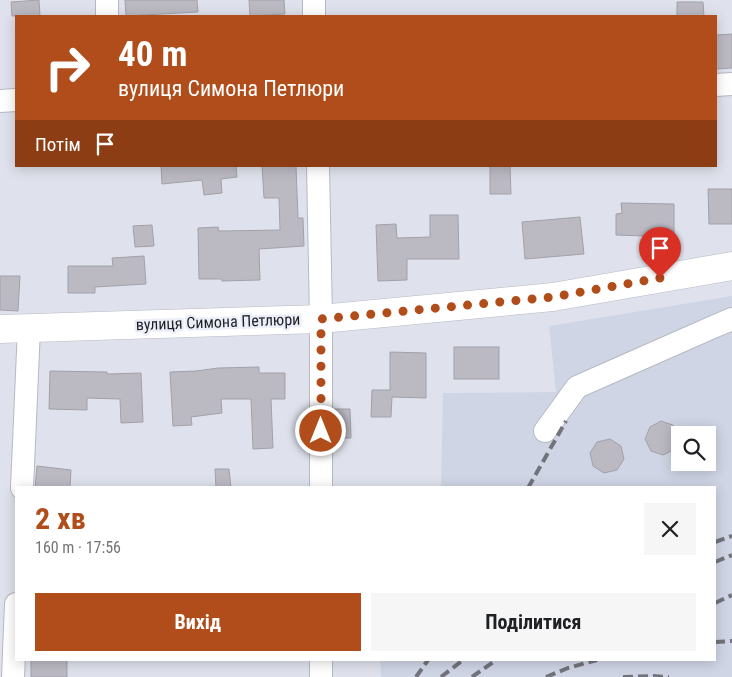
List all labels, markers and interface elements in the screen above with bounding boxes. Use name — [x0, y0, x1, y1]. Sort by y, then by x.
text: 40 m — [118, 34, 187, 75]
icon: right — [35, 35, 100, 100]
text: вулиця Симона Петлюри — [118, 76, 344, 101]
icon: arrive — [91, 130, 119, 158]
text: Потім — [35, 133, 81, 156]
pin — [639, 227, 681, 278]
icon: arrive — [646, 234, 674, 262]
street label: вулиця Симона Петлюри — [135, 310, 301, 334]
position arrow — [294, 404, 346, 456]
map controls — [671, 426, 716, 471]
button: search — [671, 426, 716, 471]
text: 2 хв — [35, 501, 86, 536]
button: close — [644, 503, 696, 555]
text: 160 m · 17:56 — [35, 538, 121, 557]
button: Вихід — [35, 593, 361, 651]
button: Поділитися — [371, 593, 696, 651]

